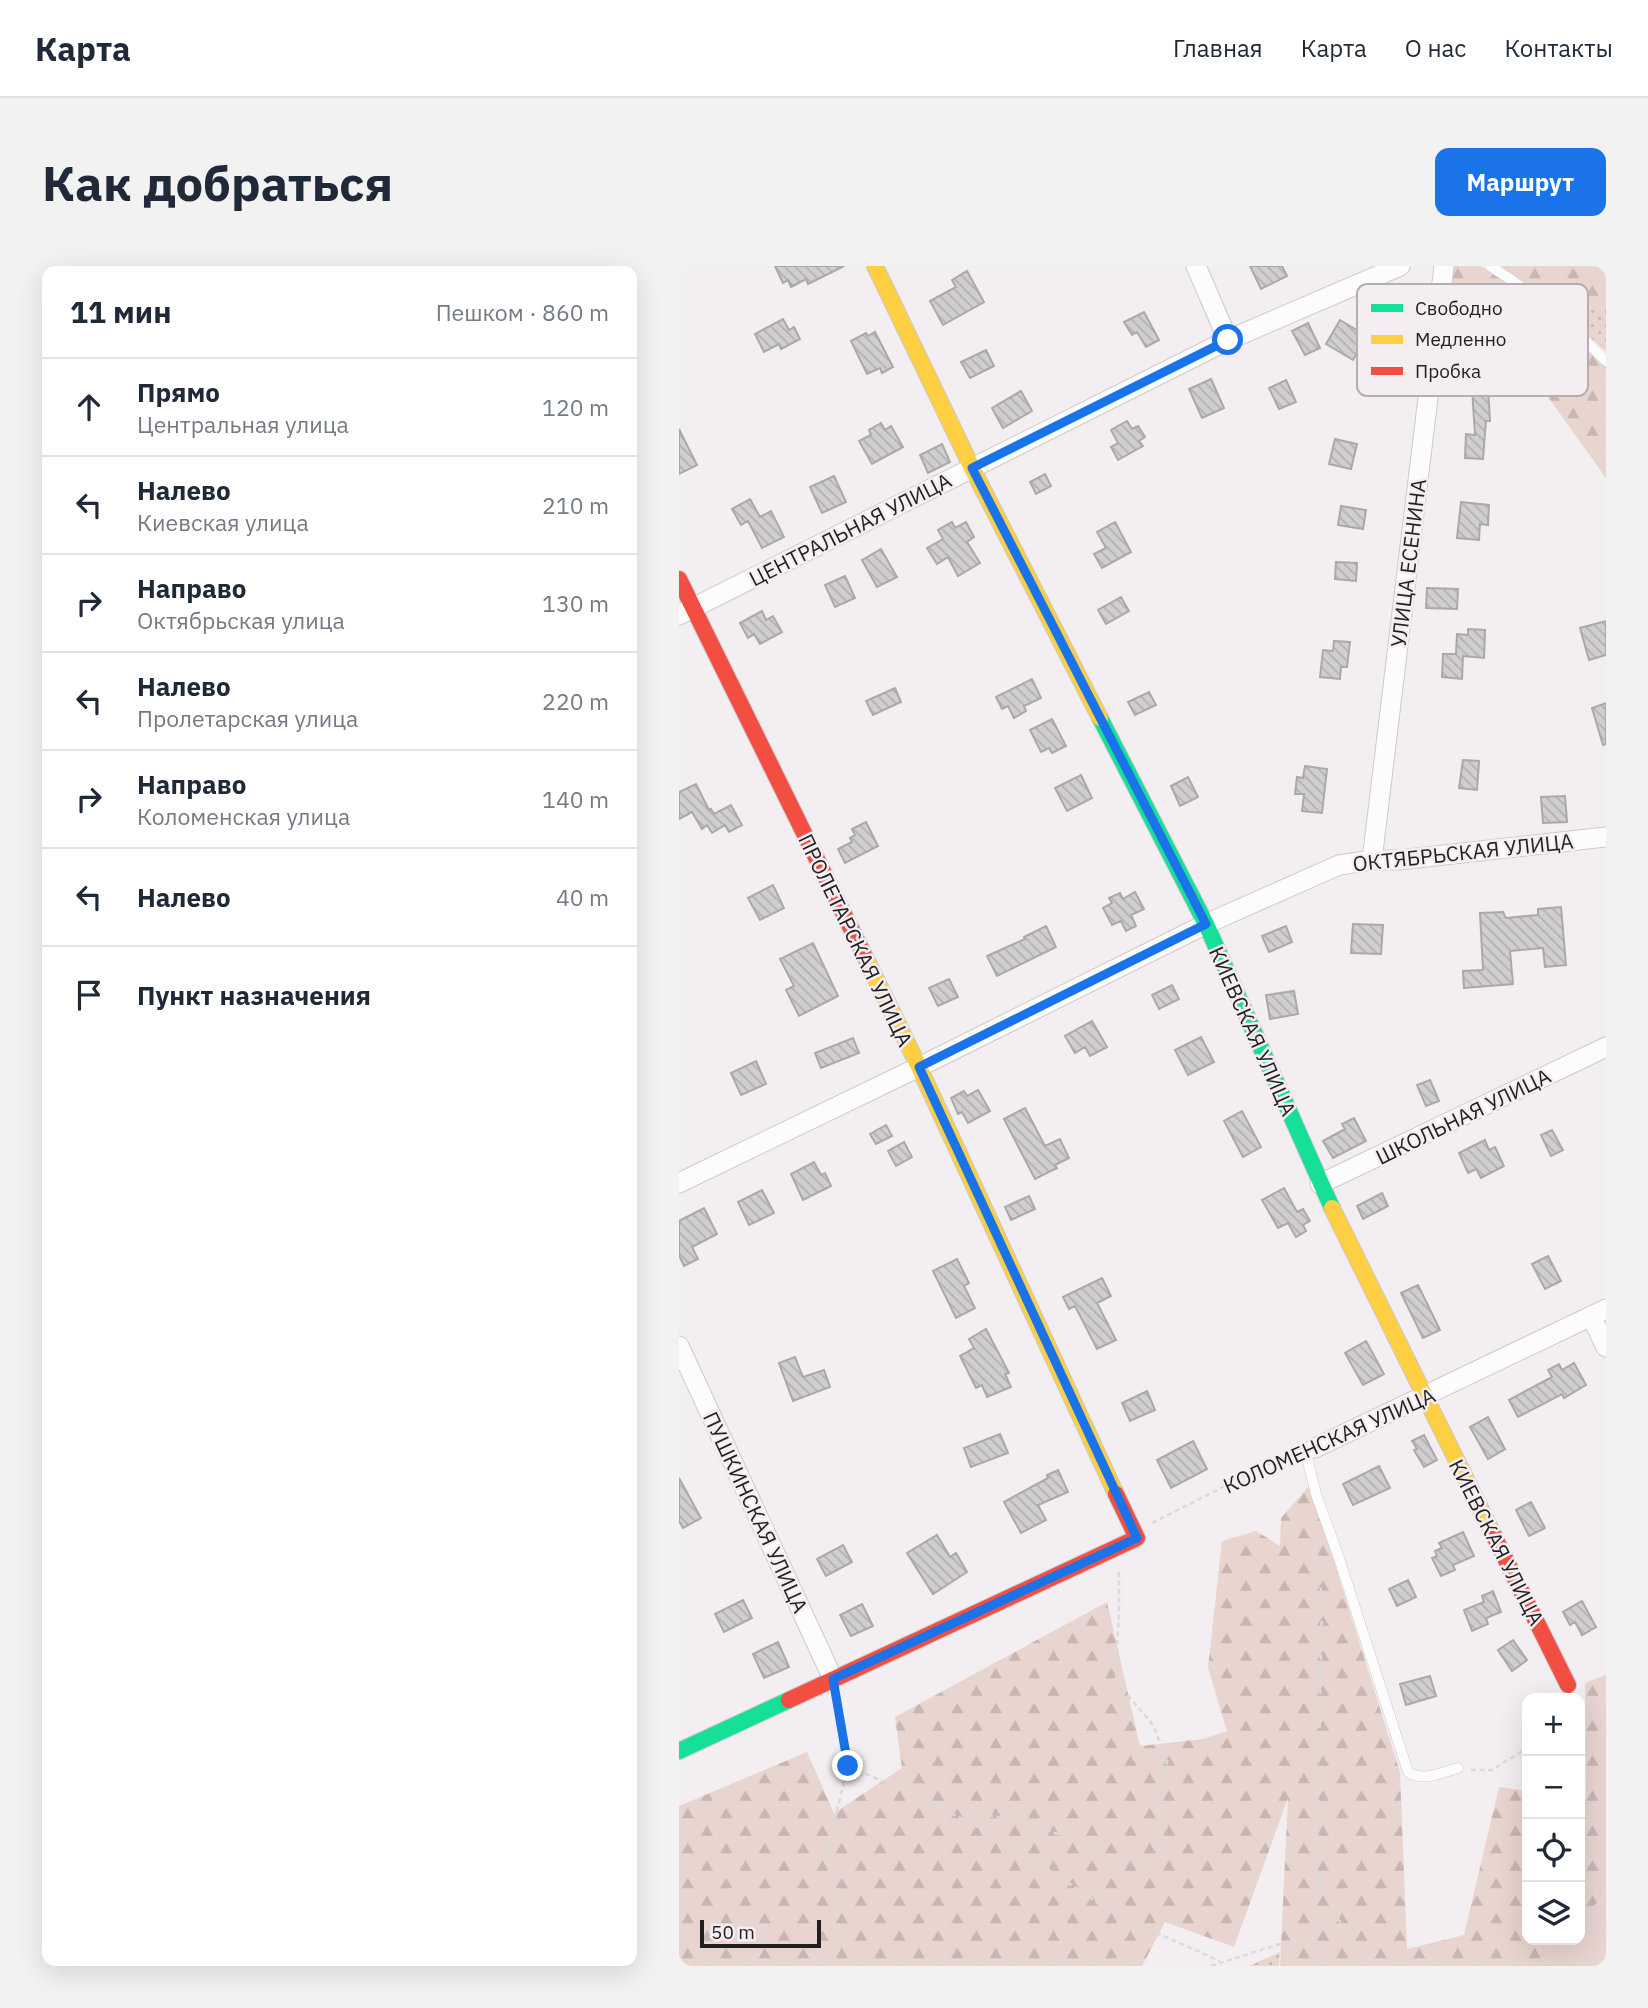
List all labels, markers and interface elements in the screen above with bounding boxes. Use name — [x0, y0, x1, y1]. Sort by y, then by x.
text: Карта — [35, 27, 131, 70]
text: Главная — [1173, 32, 1263, 64]
text: Карта — [1301, 32, 1367, 64]
text: О нас — [1405, 32, 1466, 64]
text: Контакты — [1504, 32, 1613, 64]
button: Маршрут — [1435, 148, 1606, 216]
text: Как добраться — [42, 151, 393, 214]
legend — [1357, 284, 1588, 396]
text: 11 мин — [70, 292, 172, 331]
text: Свободно — [1415, 296, 1503, 320]
text: Пешком · 860 m — [436, 297, 609, 327]
route start — [1212, 324, 1243, 355]
text: Медленно — [1415, 327, 1506, 351]
text: Пробка — [1415, 359, 1481, 383]
text: Прямо — [137, 375, 220, 409]
icon: ahead — [70, 388, 108, 426]
text: 120 m — [542, 392, 609, 422]
text: Центральная улица — [137, 409, 349, 439]
street label: ЦЕНТРАЛЬНАЯ УЛИЦА — [744, 466, 956, 592]
text: Налево — [137, 473, 231, 507]
street label: УЛИЦА ЕСЕНИНА — [1384, 477, 1432, 649]
icon: left — [70, 486, 108, 524]
text: 210 m — [542, 490, 609, 520]
text: Киевская улица — [137, 507, 309, 537]
text: Направо — [137, 571, 246, 605]
icon: right — [70, 584, 108, 622]
text: 130 m — [542, 588, 609, 618]
text: Октябрьская улица — [137, 605, 345, 635]
text: Налево — [137, 669, 231, 703]
icon: left — [70, 682, 108, 720]
text: 220 m — [542, 686, 609, 716]
text: Пролетарская улица — [137, 703, 358, 733]
text: Направо — [137, 767, 246, 801]
icon: right — [70, 780, 108, 818]
text: 140 m — [542, 784, 609, 814]
text: Коломенская улица — [137, 801, 350, 831]
street label: ОКТЯБРЬСКАЯ УЛИЦА — [1351, 826, 1575, 878]
street label: ПРОЛЕТАРСКАЯ УЛИЦА — [792, 829, 920, 1051]
icon: left — [70, 878, 108, 916]
text: Налево — [137, 880, 231, 914]
text: 40 m — [556, 882, 609, 912]
street label: КИЕВСКАЯ УЛИЦА — [1203, 942, 1303, 1120]
icon: arrive — [70, 976, 108, 1014]
text: Пункт назначения — [137, 978, 371, 1012]
street label: ШКОЛЬНАЯ УЛИЦА — [1371, 1061, 1555, 1171]
street label: КОЛОМЕНСКАЯ УЛИЦА — [1219, 1381, 1439, 1499]
street label: ПУШКИНСКАЯ УЛИЦА — [697, 1407, 815, 1617]
street label: КИЕВСКАЯ УЛИЦА — [1443, 1454, 1551, 1630]
map controls — [1522, 1693, 1585, 1945]
button: + — [1522, 1693, 1585, 1756]
route end — [832, 1750, 863, 1781]
button: − — [1522, 1756, 1585, 1819]
button: locate — [1522, 1819, 1585, 1882]
button: layers — [1522, 1882, 1585, 1945]
scale bar — [700, 1917, 821, 1949]
text: 50 m — [711, 1920, 755, 1944]

